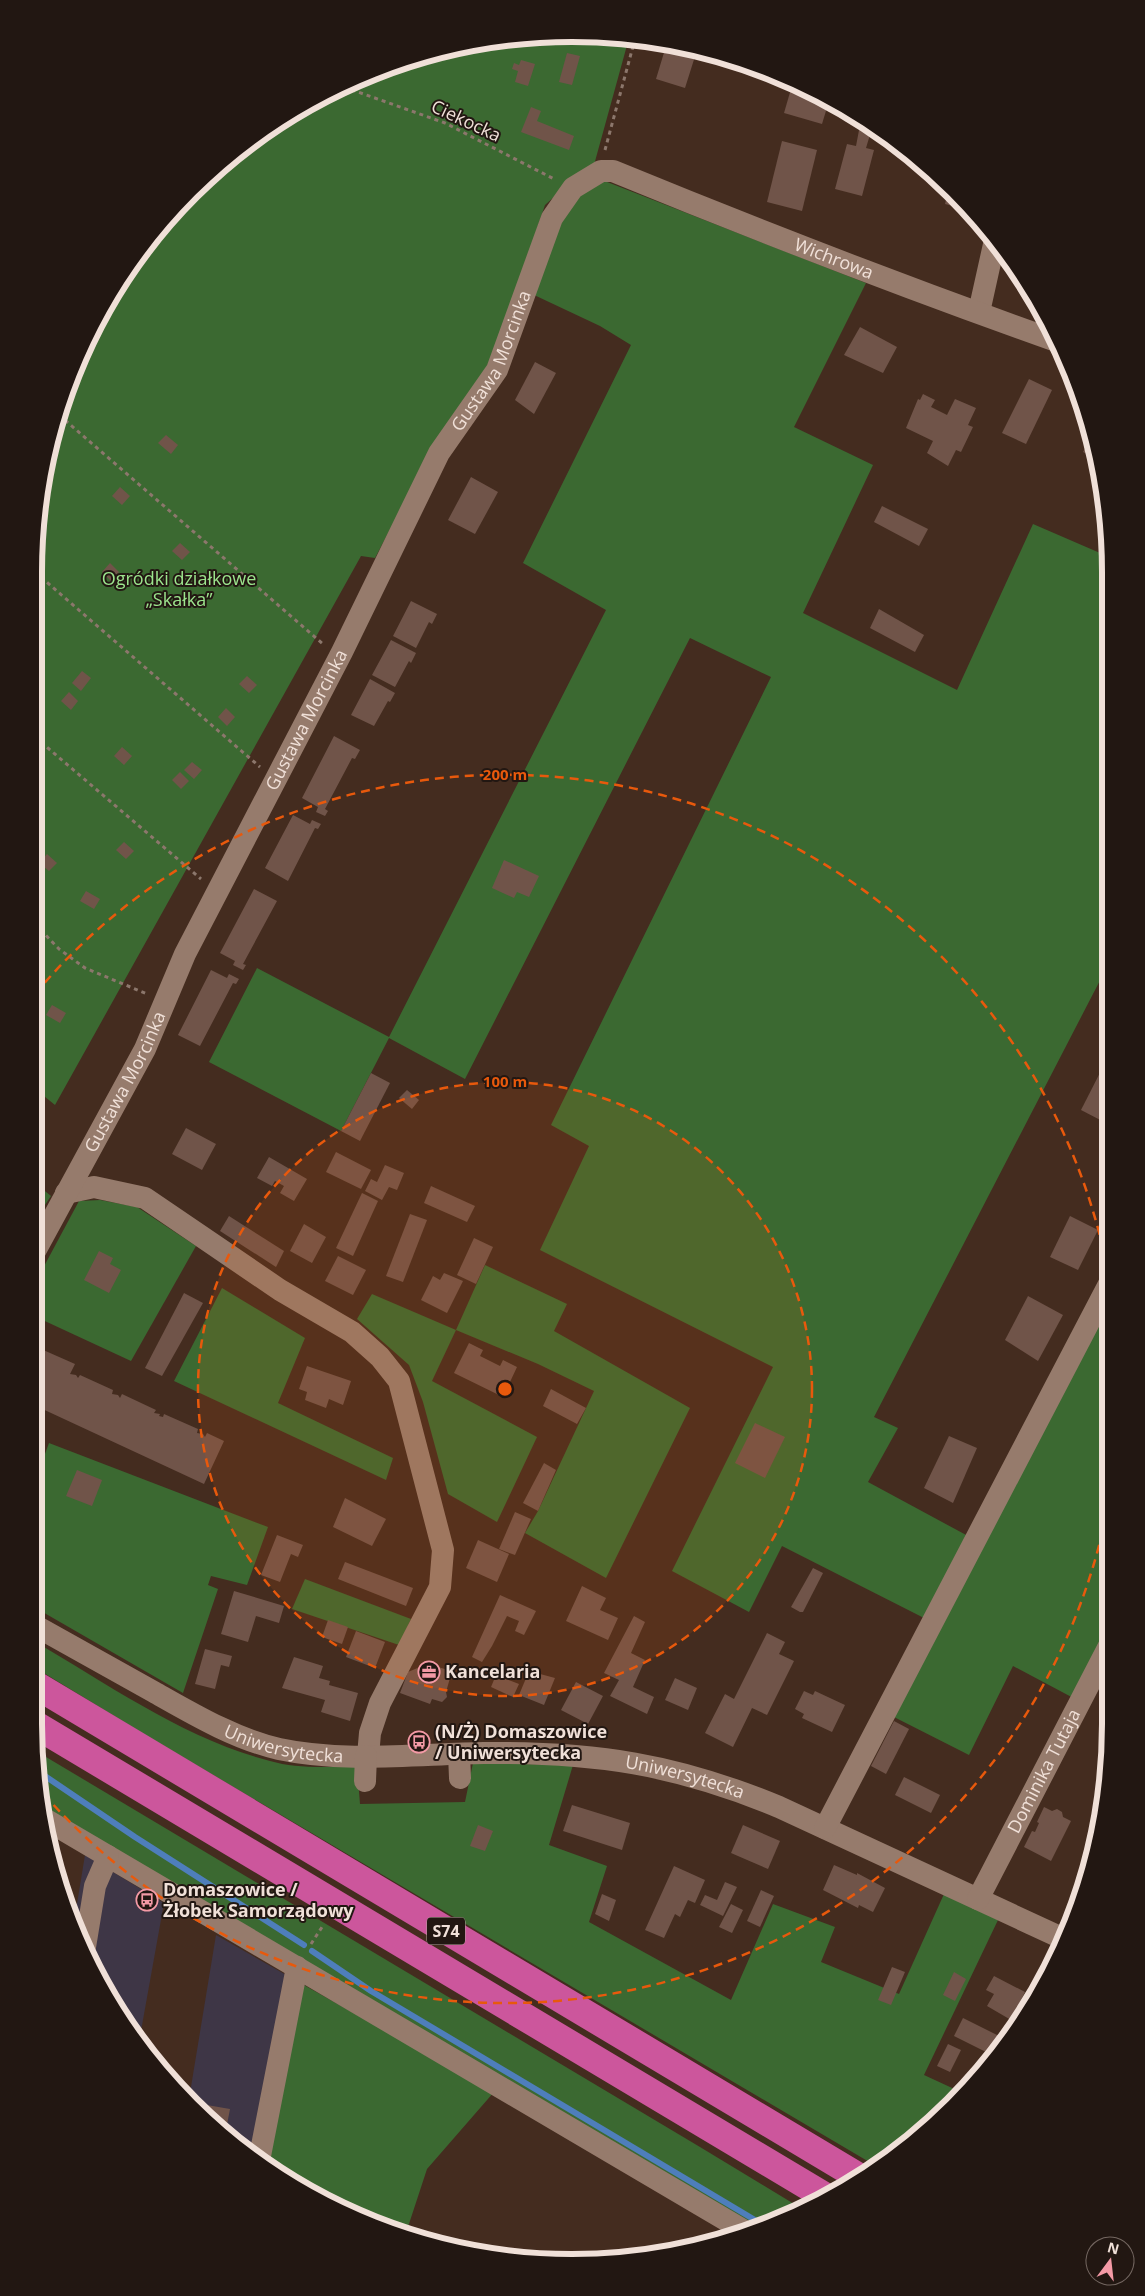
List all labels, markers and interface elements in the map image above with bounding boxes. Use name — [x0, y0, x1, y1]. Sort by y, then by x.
street label: Ciekocka — [428, 94, 505, 147]
street label: Wichrowa — [791, 232, 877, 284]
street label: Gustawa Morcinka — [445, 287, 536, 436]
park label: Ogródki działkowe „Skałka” — [102, 566, 256, 611]
street label: Gustawa Morcinka — [259, 645, 352, 794]
text: 200 m — [483, 764, 527, 784]
street label: Gustawa Morcinka — [78, 1007, 171, 1156]
text: 100 m — [483, 1071, 527, 1091]
centre of rings — [496, 1380, 514, 1398]
place label: Kancelaria — [445, 1659, 540, 1683]
office icon: Kancelaria — [417, 1660, 441, 1684]
street label: Dominika Tutaja — [1001, 1704, 1085, 1837]
street label: Uniwersytecka — [220, 1718, 344, 1767]
place label: (N/Ż) Domaszowice / Uniwersytecka — [435, 1719, 607, 1764]
bus stop icon: (N/Ż) Domaszowice / Uniwersytecka — [407, 1730, 431, 1754]
street label: Uniwersytecka — [624, 1749, 748, 1803]
place label: Domaszowice / Żłobek Samorządowy — [163, 1877, 354, 1922]
bus stop icon: Domaszowice / Żłobek Samorządowy — [135, 1888, 159, 1912]
road number: S74 — [427, 1918, 465, 1944]
north arrow — [1085, 2236, 1135, 2286]
text: N — [1106, 2237, 1121, 2259]

